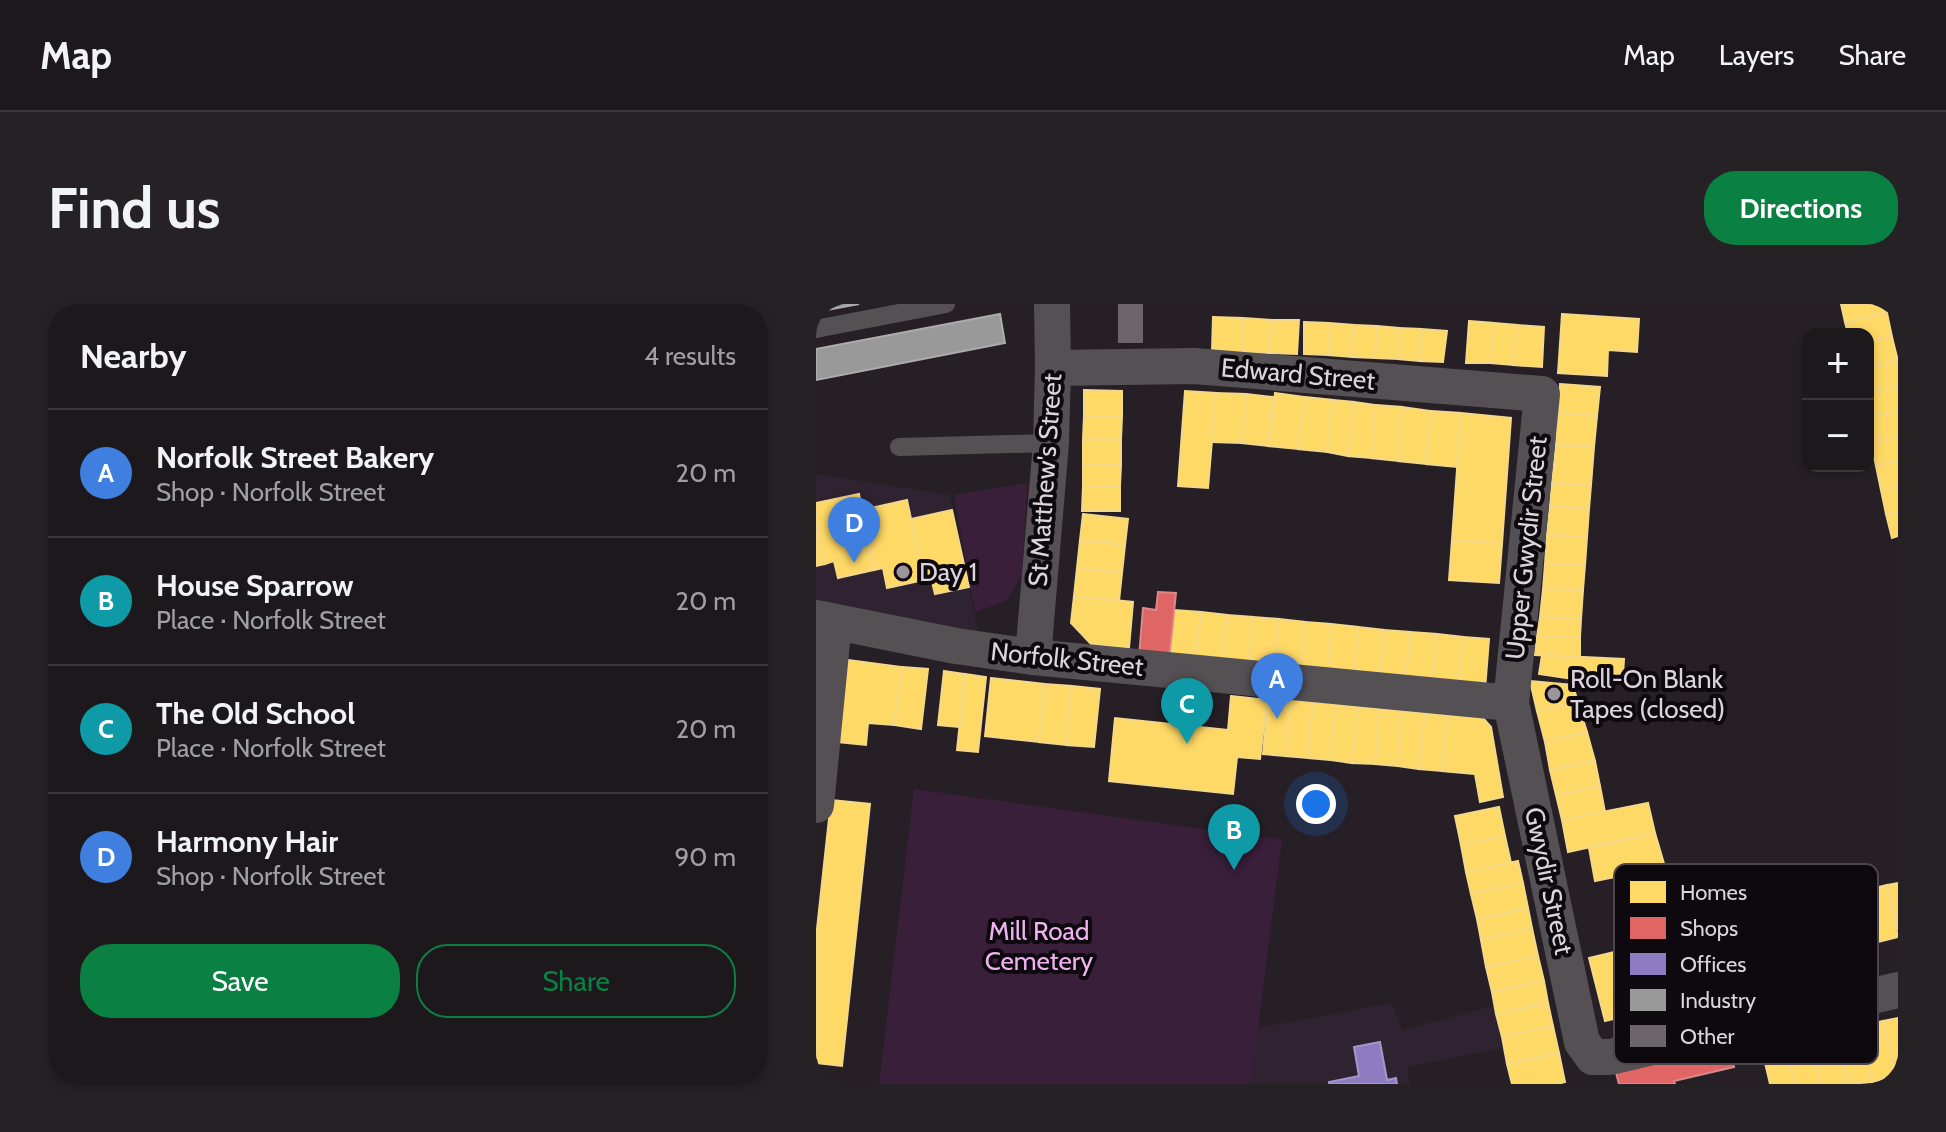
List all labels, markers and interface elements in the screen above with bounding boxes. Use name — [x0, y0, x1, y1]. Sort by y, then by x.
text: Map — [40, 32, 112, 79]
text: Map — [1623, 38, 1675, 72]
text: Layers — [1719, 38, 1794, 72]
text: Share — [1838, 38, 1906, 72]
button: Directions — [1704, 171, 1898, 245]
text: Find us — [48, 174, 221, 242]
map controls — [1802, 328, 1874, 472]
button: + — [1802, 328, 1874, 400]
text: Nearby — [80, 335, 187, 377]
text: 4 results — [644, 340, 736, 372]
street label: Edward Street — [1220, 351, 1377, 397]
street label: St Matthew's Street — [1022, 372, 1068, 588]
button: − — [1802, 400, 1874, 472]
street label: Upper Gwydir Street — [1498, 434, 1554, 661]
text: Norfolk Street Bakery — [156, 439, 434, 476]
text: A — [98, 457, 114, 489]
text: 20 m — [676, 457, 736, 489]
text: Shop · Norfolk Street — [156, 476, 385, 508]
pin: D — [828, 497, 880, 563]
place label: Day 1 — [919, 556, 977, 588]
marker: Day 1 — [894, 563, 912, 581]
text: House Sparrow — [156, 567, 354, 604]
text: B — [98, 585, 114, 617]
text: 20 m — [676, 585, 736, 617]
text: Place · Norfolk Street — [156, 604, 386, 636]
street label: Norfolk Street — [989, 635, 1145, 683]
pin: A — [1251, 653, 1303, 719]
place label: Roll-On Blank Tapes (closed) — [1570, 663, 1725, 725]
pin: C — [1161, 678, 1213, 744]
marker: Roll-On Blank Tapes (closed) — [1545, 685, 1563, 703]
text: The Old School — [156, 695, 355, 732]
text: C — [98, 713, 114, 745]
text: 20 m — [676, 713, 736, 745]
text: Place · Norfolk Street — [156, 732, 386, 764]
your location — [1296, 784, 1336, 824]
pin: B — [1208, 804, 1260, 870]
street label: Gwydir Street — [1518, 804, 1580, 958]
text: Harmony Hair — [156, 823, 338, 860]
text: D — [97, 841, 115, 873]
text: 90 m — [674, 841, 736, 873]
text: Shop · Norfolk Street — [156, 860, 385, 892]
legend — [1614, 864, 1878, 1064]
text: Homes — [1680, 879, 1747, 906]
park label: Mill Road Cemetery — [985, 915, 1093, 977]
text: Shops — [1680, 915, 1738, 942]
button: Save — [80, 944, 400, 1018]
button: Share — [416, 944, 736, 1018]
text: Offices — [1680, 951, 1746, 978]
text: Industry — [1680, 987, 1756, 1014]
text: Other — [1680, 1023, 1735, 1050]

